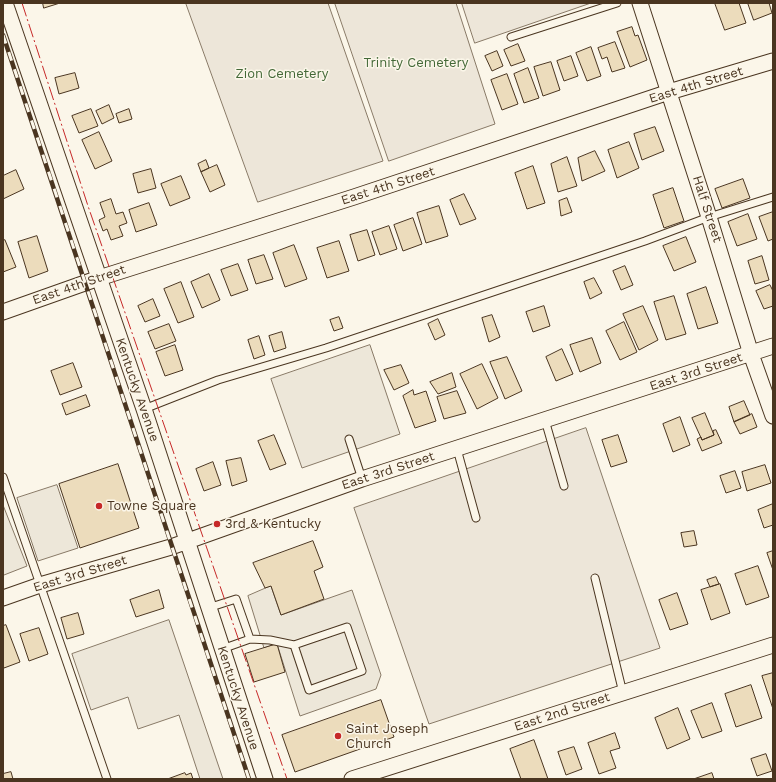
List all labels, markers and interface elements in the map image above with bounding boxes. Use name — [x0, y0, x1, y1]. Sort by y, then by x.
park label: Trinity Cemetery — [364, 55, 468, 71]
street label: East 4th Street — [647, 63, 745, 107]
park label: Zion Cemetery — [235, 66, 329, 82]
street label: East 4th Street — [339, 164, 437, 208]
street label: Half Street — [689, 174, 725, 244]
street label: East 4th Street — [30, 262, 128, 308]
street label: Kentucky Avenue — [112, 336, 162, 444]
street label: East 3rd Street — [648, 350, 744, 394]
street label: East 3rd Street — [340, 449, 436, 493]
place label: Towne Square — [107, 498, 196, 514]
marker: Towne Square — [94, 501, 104, 511]
place label: 3rd & Kentucky — [225, 516, 321, 532]
marker: 3rd & Kentucky — [212, 519, 222, 529]
street label: East 3rd Street — [31, 552, 129, 596]
street label: Kentucky Avenue — [214, 644, 262, 752]
street label: East 2nd Street — [512, 689, 612, 735]
place label: Saint Joseph Church — [346, 721, 428, 752]
marker: Saint Joseph Church — [333, 731, 343, 741]

